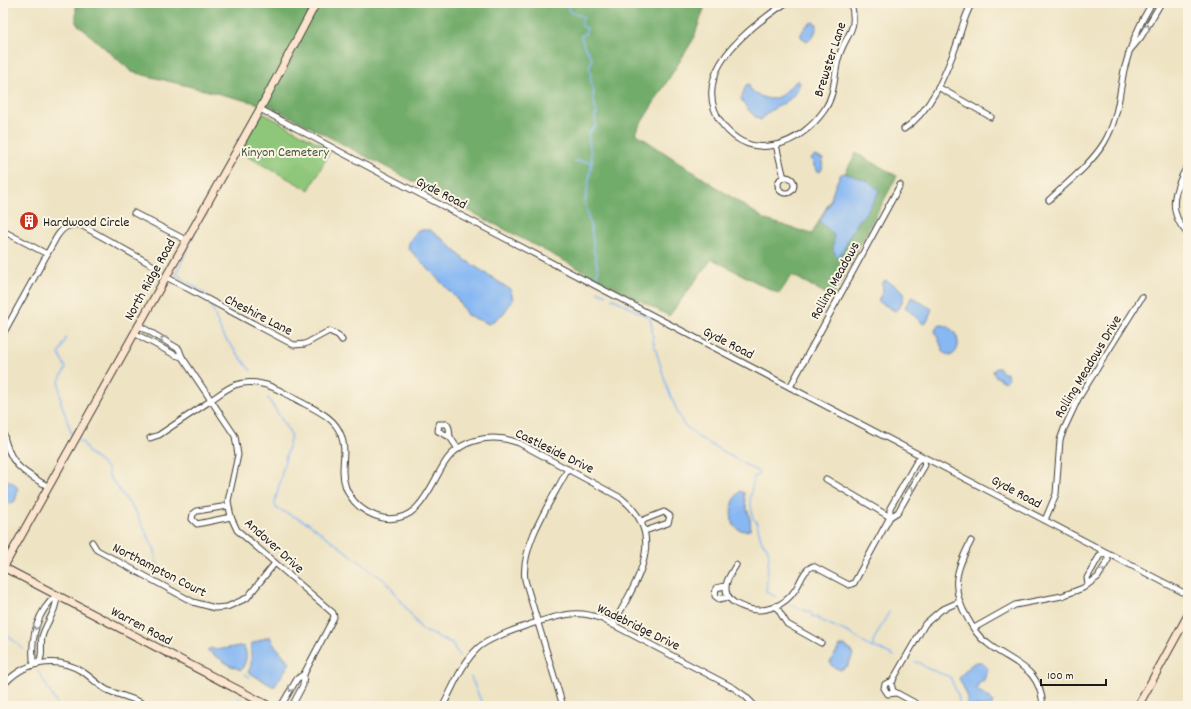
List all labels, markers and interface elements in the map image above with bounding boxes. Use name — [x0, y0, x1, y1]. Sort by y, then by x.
street label: Brewster Lane — [809, 20, 852, 100]
one-way arrow — [1142, 24, 1150, 31]
park label: Kinyon Cemetery — [241, 143, 329, 163]
street label: Gyde Road — [412, 172, 470, 215]
building icon: Hardwood Circle — [18, 210, 40, 232]
place label: Hardwood Circle — [43, 213, 130, 233]
street label: North Ridge Road — [120, 235, 181, 325]
street label: Rolling Meadows — [806, 238, 866, 324]
street label: Cheshire Lane — [221, 290, 296, 341]
street label: Rolling Meadows Drive — [1050, 312, 1127, 422]
street label: Gyde Road — [699, 322, 757, 365]
one-way arrow — [159, 337, 167, 344]
street label: Castleside Drive — [511, 424, 597, 480]
street label: Gyde Road — [987, 471, 1045, 514]
one-way arrow — [907, 486, 914, 493]
street label: Andover Drive — [239, 514, 308, 579]
street label: Northampton Court — [109, 538, 210, 603]
one-way arrow — [1097, 568, 1104, 575]
street label: Wadebridge Drive — [593, 599, 683, 657]
street label: Warren Road — [107, 602, 175, 651]
one-way arrow — [33, 623, 41, 630]
scale bar — [1041, 661, 1106, 687]
text: 100 m — [1047, 668, 1074, 685]
one-way arrow — [289, 685, 296, 692]

